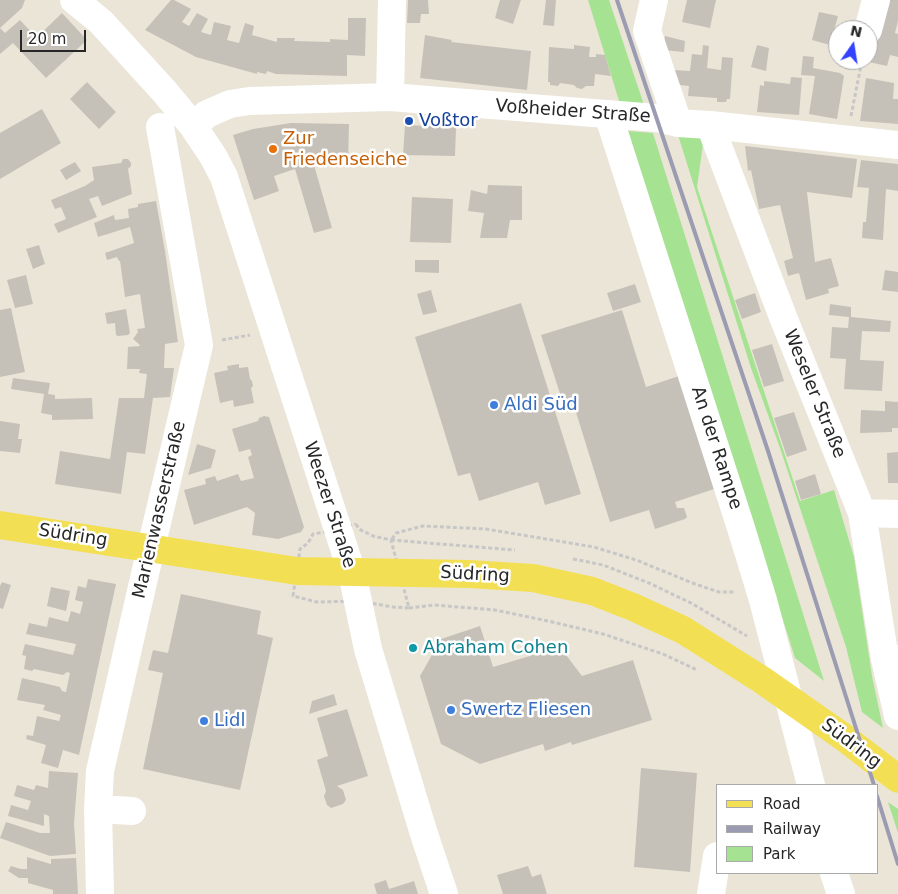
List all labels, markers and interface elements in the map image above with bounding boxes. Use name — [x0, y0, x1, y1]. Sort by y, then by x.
scale bar — [22, 20, 89, 52]
north arrow — [828, 20, 878, 70]
text: N — [849, 22, 864, 40]
text: 20 m — [28, 30, 66, 48]
street label: Voßheider Straße — [495, 96, 651, 128]
place label: Voßtor — [419, 110, 478, 132]
marker: Voßtor — [403, 115, 415, 127]
place label: Zur Friedenseiche — [283, 128, 407, 170]
marker: Zur Friedenseiche — [267, 143, 279, 155]
street label: Weseler Straße — [778, 327, 850, 461]
street label: An der Rampe — [686, 384, 746, 512]
place label: Aldi Süd — [504, 394, 578, 416]
marker: Aldi Süd — [488, 399, 500, 411]
street label: Marienwasserstraße — [129, 419, 191, 601]
street label: Weezer Straße — [298, 439, 360, 571]
street label: Südring — [37, 520, 109, 552]
street label: Südring — [440, 562, 510, 588]
place label: Abraham Cohen — [423, 637, 568, 659]
marker: Abraham Cohen — [407, 642, 419, 654]
place label: Swertz Fliesen — [461, 699, 591, 721]
marker: Swertz Fliesen — [445, 704, 457, 716]
place label: Lidl — [214, 710, 245, 732]
street label: Südring — [817, 714, 885, 774]
marker: Lidl — [198, 715, 210, 727]
legend — [716, 784, 878, 874]
text: Road — [763, 795, 801, 813]
text: Railway — [763, 820, 821, 838]
text: Park — [763, 845, 795, 863]

